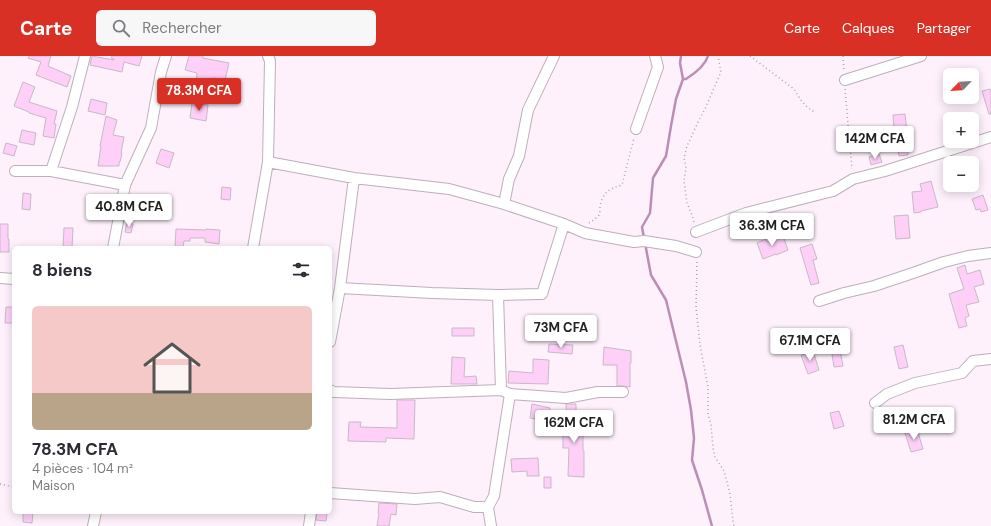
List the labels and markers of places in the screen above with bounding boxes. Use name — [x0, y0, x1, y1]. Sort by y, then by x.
pin: 78.3M CFA — [153, 78, 245, 112]
pin: 142M CFA — [834, 126, 916, 160]
pin: 40.8M CFA — [83, 194, 175, 228]
pin: 36.3M CFA — [726, 213, 818, 247]
pin: 73M CFA — [524, 315, 598, 349]
pin: 67.1M CFA — [764, 328, 856, 362]
pin: 81.2M CFA — [868, 407, 960, 441]
pin: 162M CFA — [533, 410, 615, 444]

